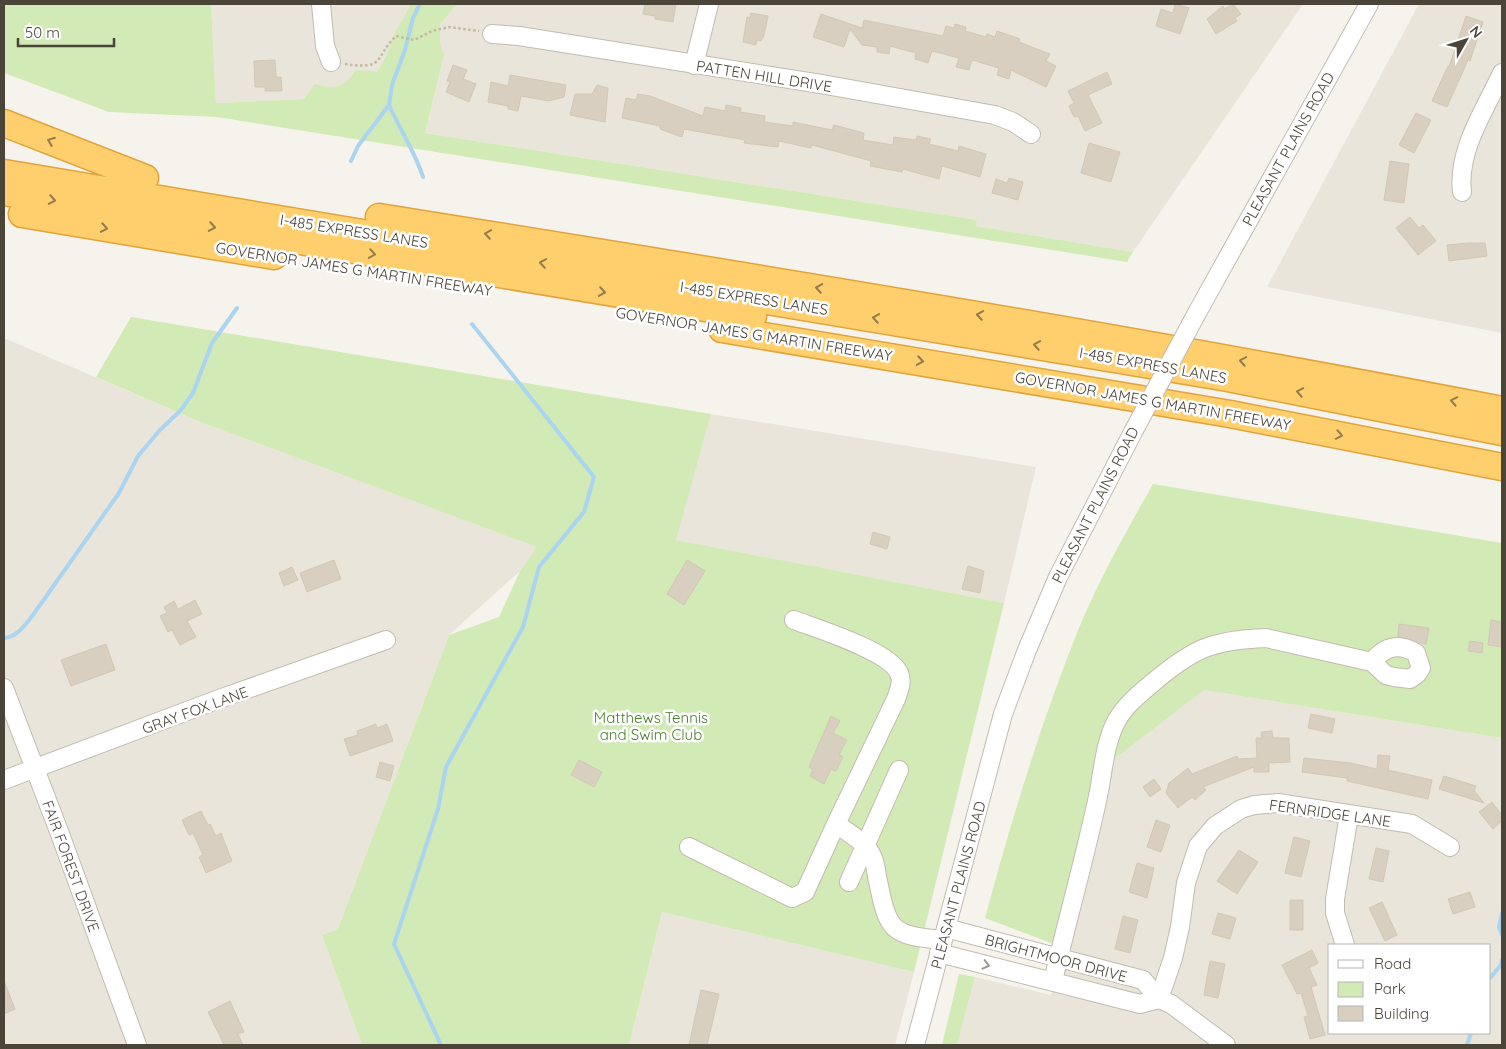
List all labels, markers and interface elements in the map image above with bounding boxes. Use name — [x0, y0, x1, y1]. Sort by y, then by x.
scale bar — [18, 15, 114, 47]
north arrow — [1441, 15, 1491, 65]
text: N — [1466, 22, 1486, 41]
text: 50 m — [25, 23, 60, 42]
street label: PATTEN HILL DRIVE — [695, 56, 833, 96]
street label: PLEASANT PLAINS ROAD — [1238, 69, 1338, 229]
one-way arrow — [48, 137, 56, 147]
one-way arrow — [48, 195, 56, 205]
street label: I-485 EXPRESS LANES — [279, 210, 429, 252]
one-way arrow — [99, 222, 108, 232]
one-way arrow — [208, 222, 216, 232]
one-way arrow — [484, 230, 493, 240]
street label: GOVERNOR JAMES G MARTIN FREEWAY — [214, 238, 494, 300]
one-way arrow — [369, 248, 377, 259]
one-way arrow — [539, 258, 548, 268]
street label: I-485 EXPRESS LANES — [679, 277, 829, 319]
one-way arrow — [815, 283, 823, 294]
one-way arrow — [597, 286, 606, 296]
street label: GOVERNOR JAMES G MARTIN FREEWAY — [614, 303, 894, 365]
one-way arrow — [975, 310, 984, 320]
one-way arrow — [872, 314, 881, 324]
one-way arrow — [1032, 341, 1041, 351]
street label: I-485 EXPRESS LANES — [1078, 343, 1228, 387]
one-way arrow — [916, 356, 925, 366]
one-way arrow — [1239, 356, 1248, 366]
street label: GOVERNOR JAMES G MARTIN FREEWAY — [1014, 367, 1293, 435]
one-way arrow — [1296, 388, 1304, 398]
one-way arrow — [1450, 396, 1459, 406]
street label: PLEASANT PLAINS ROAD — [1047, 423, 1143, 586]
one-way arrow — [1334, 430, 1343, 440]
street label: GRAY FOX LANE — [139, 682, 251, 738]
park label: Matthews Tennis and Swim Club — [594, 708, 708, 744]
street label: FERNRIDGE LANE — [1268, 795, 1392, 831]
street label: FAIR FOREST DRIVE — [38, 798, 104, 934]
street label: PLEASANT PLAINS ROAD — [926, 799, 990, 971]
street label: BRIGHTMOOR DRIVE — [983, 930, 1129, 986]
legend — [1328, 944, 1491, 1034]
text: Road — [1374, 954, 1411, 973]
one-way arrow — [982, 959, 991, 970]
text: Park — [1374, 979, 1406, 998]
text: Building — [1374, 1004, 1429, 1023]

